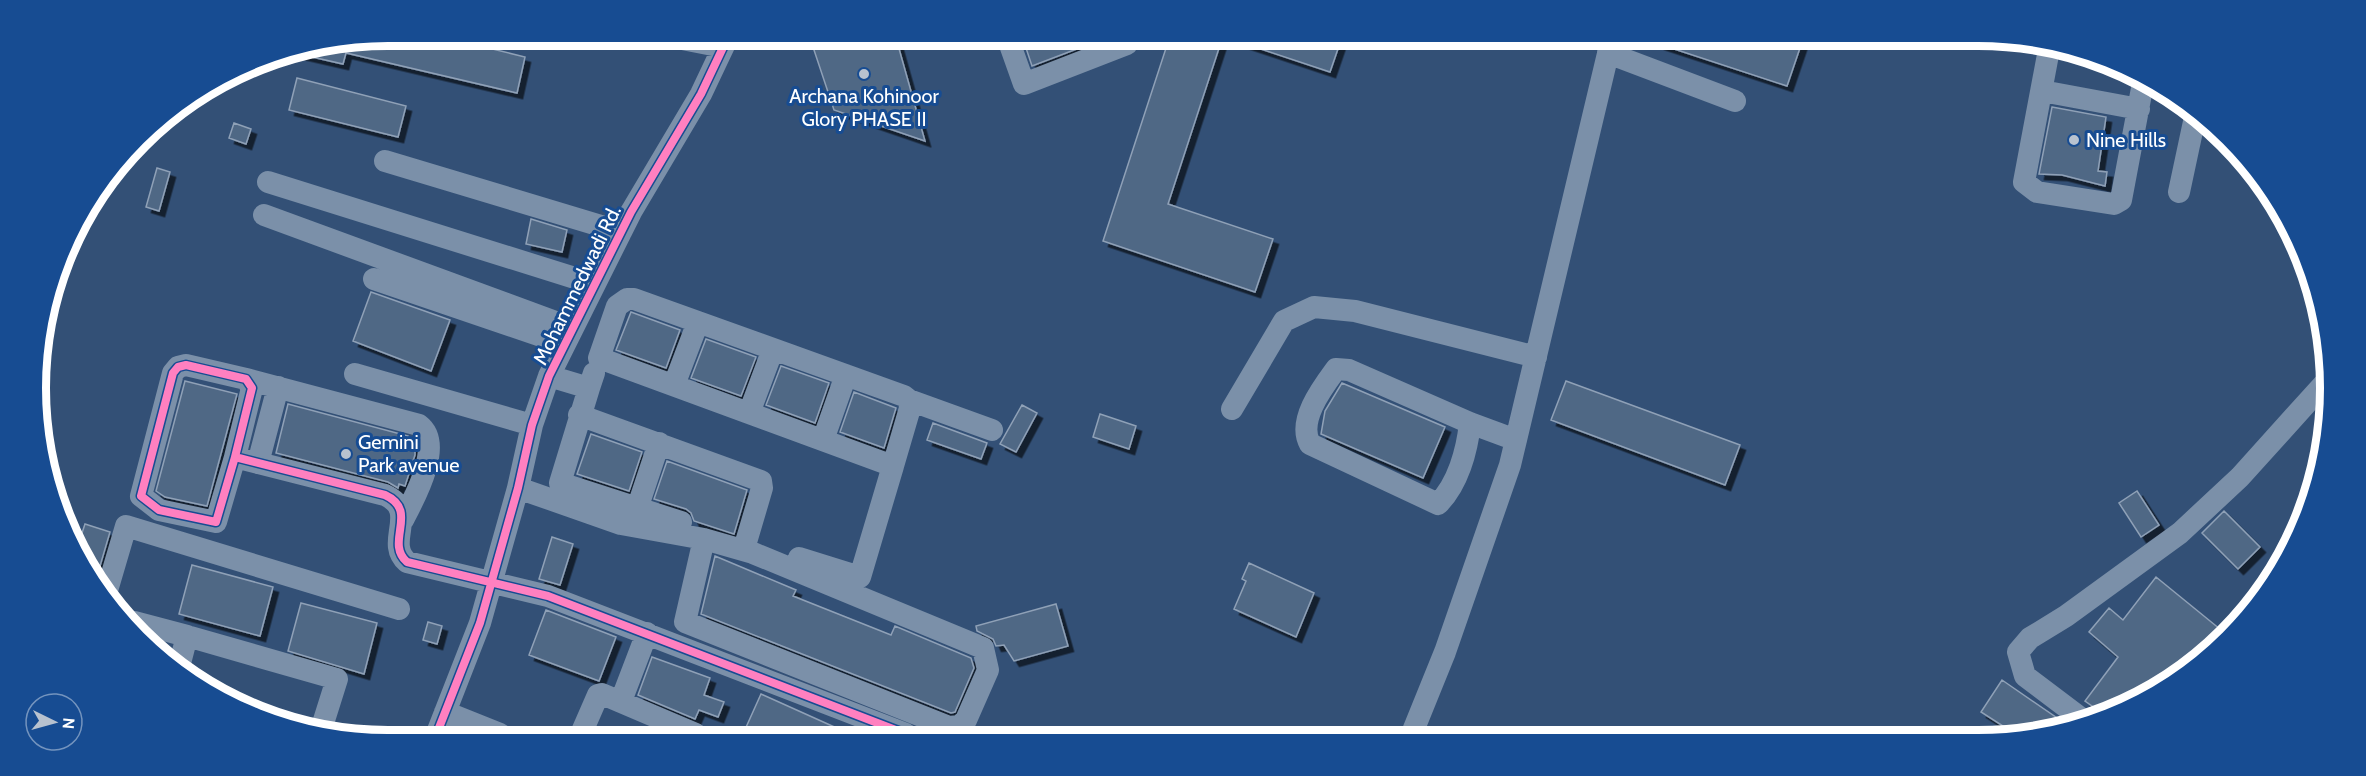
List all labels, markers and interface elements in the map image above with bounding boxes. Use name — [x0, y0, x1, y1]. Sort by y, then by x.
marker: Archana Kohinoor Glory PHASE II — [857, 67, 871, 81]
place label: Archana Kohinoor Glory PHASE II — [789, 84, 939, 131]
place label: Nine Hills — [2086, 128, 2166, 152]
marker: Nine Hills — [2067, 133, 2081, 147]
street label: Mohammedwadi Rd. — [528, 201, 626, 369]
place label: Gemini Park avenue — [358, 430, 460, 477]
marker: Gemini Park avenue — [339, 447, 353, 461]
north arrow — [24, 692, 84, 752]
text: N — [58, 717, 78, 730]

